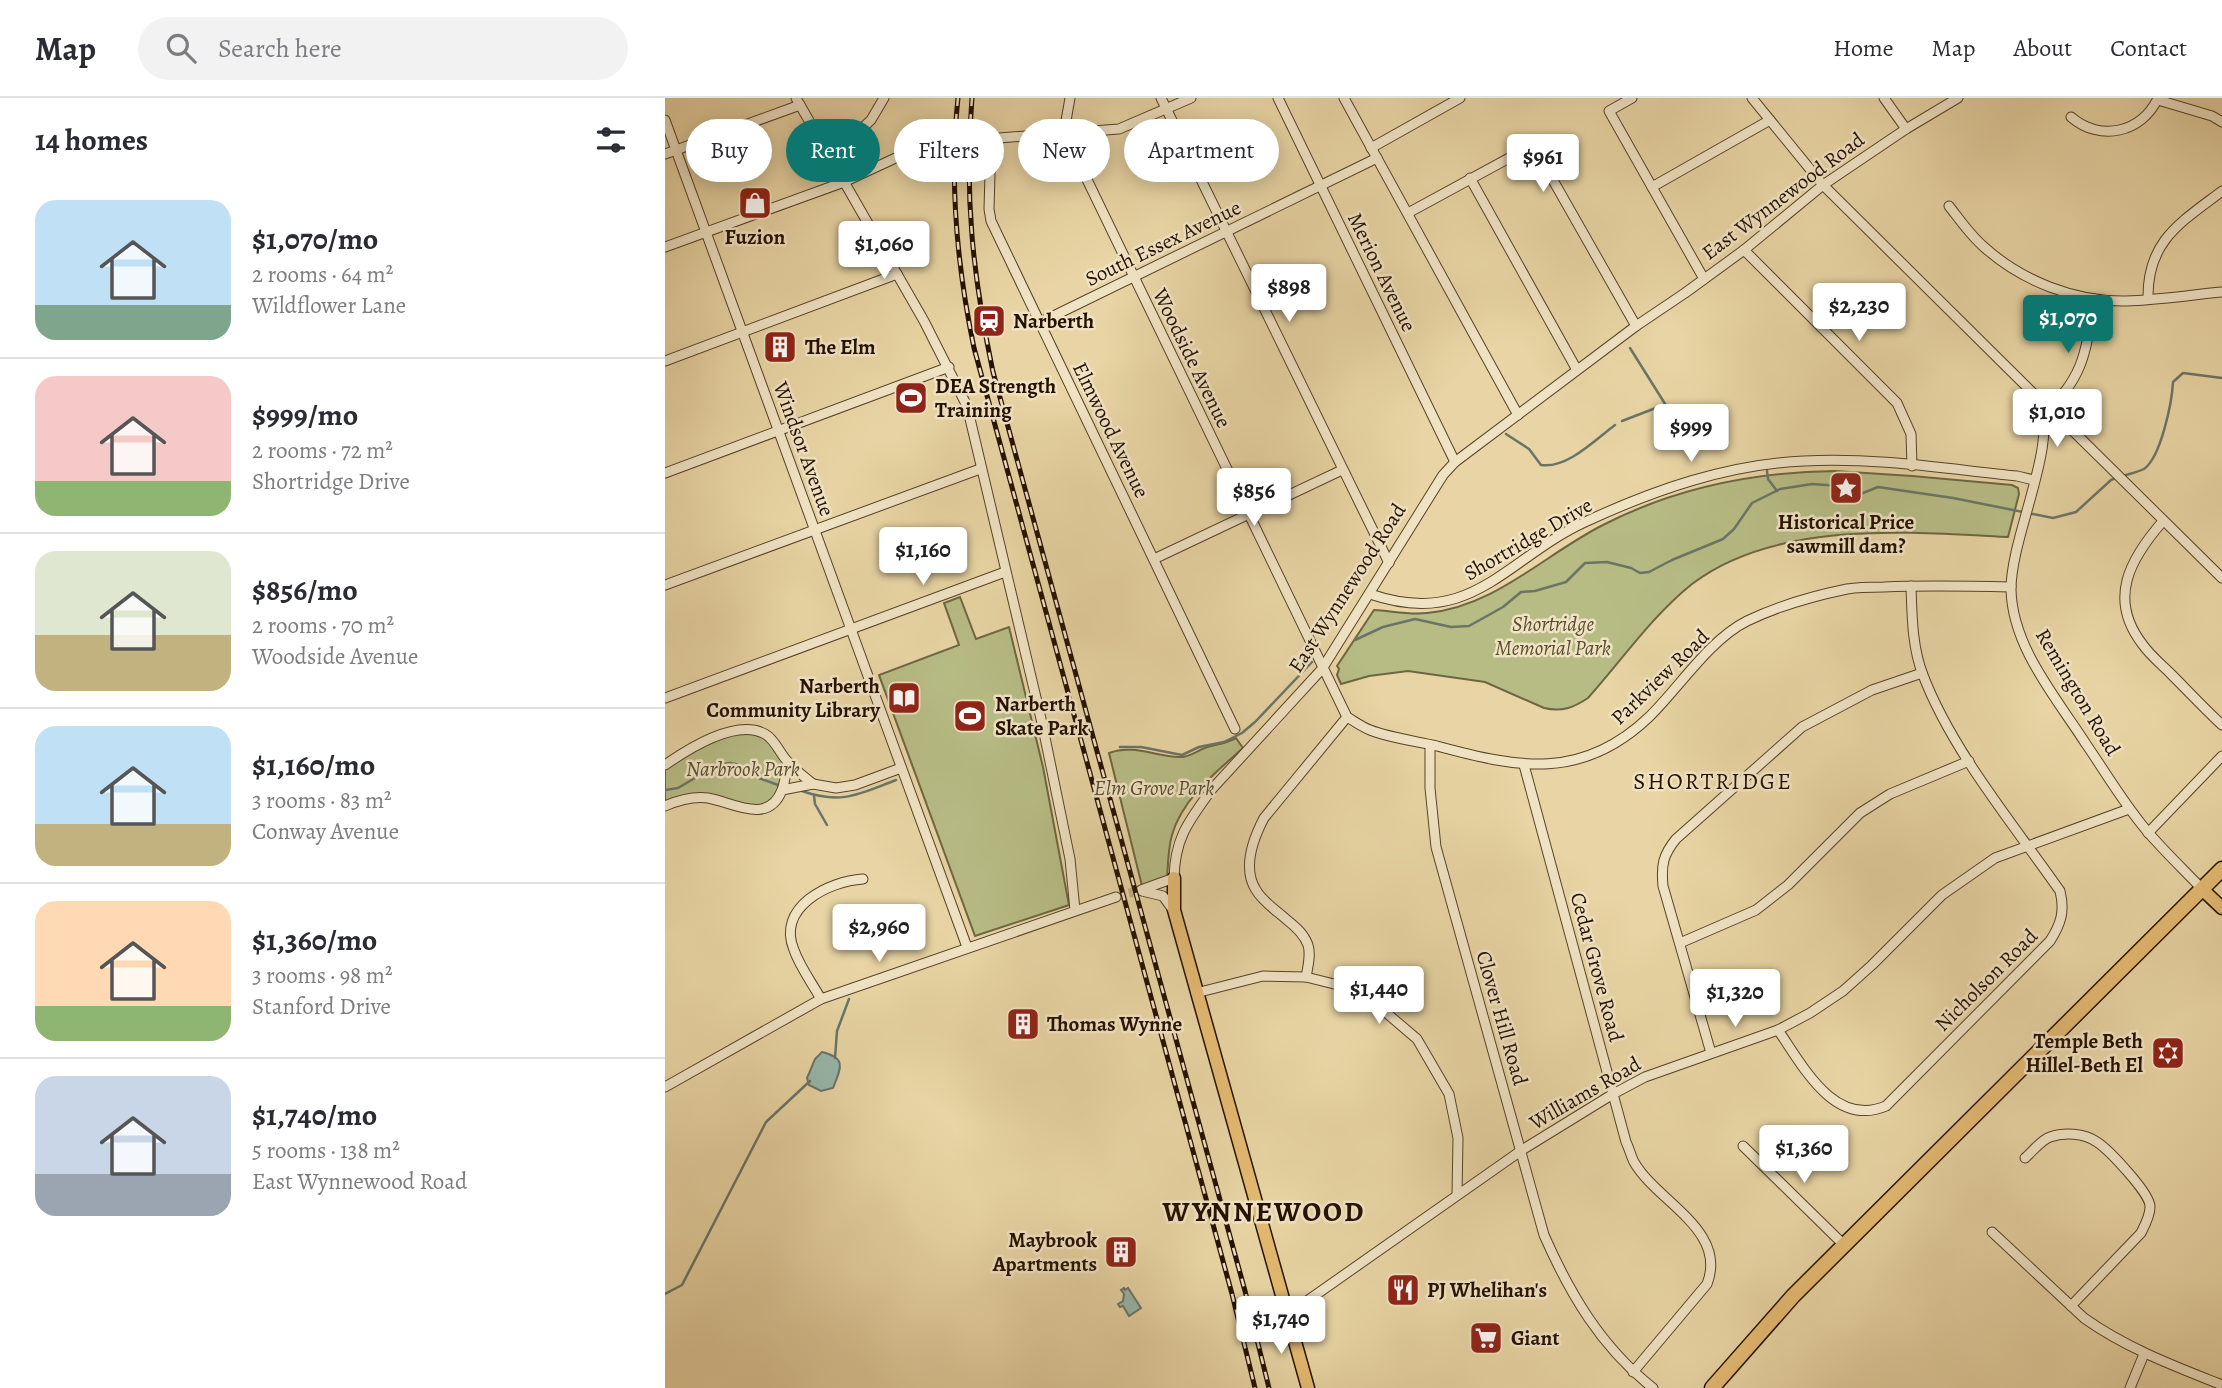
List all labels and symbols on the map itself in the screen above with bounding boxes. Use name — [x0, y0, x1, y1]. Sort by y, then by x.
street label: East Wynnewood Road — [1696, 125, 1871, 266]
pin: $961 — [1502, 134, 1584, 194]
shop icon: Fuzion — [736, 184, 774, 222]
street label: South Essex Avenue — [1081, 193, 1245, 293]
street label: Merion Avenue — [1341, 208, 1423, 336]
pin: $1,060 — [827, 222, 941, 281]
place label: Fuzion — [725, 223, 786, 251]
pin: $898 — [1248, 264, 1330, 324]
street label: Woodside Avenue — [1146, 283, 1238, 432]
pin: $2,230 — [1802, 284, 1916, 343]
pin: $1,070 — [2011, 296, 2125, 355]
station icon: Narberth — [970, 302, 1008, 340]
place label: Narberth — [1013, 307, 1094, 335]
building icon: The Elm — [761, 328, 799, 366]
place label: The Elm — [805, 333, 876, 361]
street label: Elmwood Avenue — [1066, 357, 1156, 503]
place label: DEA Strength Training — [935, 372, 1056, 424]
street label: Windsor Avenue — [766, 377, 841, 520]
sports icon: DEA Strength Training — [892, 379, 930, 417]
pin: $1,010 — [2000, 390, 2114, 449]
pin: $999 — [1650, 404, 1732, 464]
pin: $856 — [1213, 468, 1295, 528]
place icon: Historical Price sawmill dam? — [1827, 469, 1865, 507]
street label: Shortridge Drive — [1459, 491, 1597, 587]
street label: East Wynnewood Road — [1282, 497, 1413, 678]
place label: Historical Price sawmill dam? — [1778, 508, 1914, 560]
pin: $1,160 — [866, 528, 980, 587]
park label: Shortridge Memorial Park — [1495, 610, 1611, 662]
street label: Parkview Road — [1605, 622, 1716, 731]
street label: Remington Road — [2029, 623, 2127, 761]
place label: Narberth Community Library — [706, 672, 881, 724]
library icon: Narberth Community Library — [885, 679, 923, 717]
place label: Narberth Skate Park — [995, 690, 1088, 742]
sports icon: Narberth Skate Park — [951, 697, 989, 735]
park label: Narbrook Park — [686, 755, 800, 783]
district label: SHORTRIDGE — [1633, 766, 1793, 797]
park label: Elm Grove Park — [1094, 774, 1214, 802]
street label: Cedar Grove Road — [1564, 889, 1631, 1045]
pin: $2,960 — [822, 904, 936, 964]
street label: Nicholson Road — [1928, 922, 2044, 1038]
street label: Clover Hill Road — [1469, 947, 1535, 1089]
pin: $1,440 — [1322, 967, 1436, 1026]
pin: $1,320 — [1678, 970, 1792, 1029]
building icon: Thomas Wynne — [1004, 1005, 1042, 1043]
place label: Thomas Wynne — [1047, 1010, 1182, 1038]
place label: Temple Beth Hillel-Beth El — [2025, 1027, 2143, 1079]
synagogue icon: Temple Beth Hillel-Beth El — [2149, 1034, 2187, 1072]
street label: Williams Road — [1523, 1049, 1646, 1137]
pin: $1,360 — [1747, 1126, 1861, 1185]
district label: WYNNEWOOD — [1162, 1193, 1365, 1231]
place label: Maybrook Apartments — [992, 1226, 1097, 1278]
building icon: Maybrook Apartments — [1102, 1233, 1140, 1271]
restaurant icon: PJ Whelihan's — [1384, 1271, 1422, 1309]
place label: PJ Whelihan's — [1427, 1276, 1547, 1304]
pin: $1,740 — [1224, 1296, 1338, 1356]
supermarket icon: Giant — [1467, 1319, 1505, 1357]
place label: Giant — [1511, 1324, 1559, 1352]

